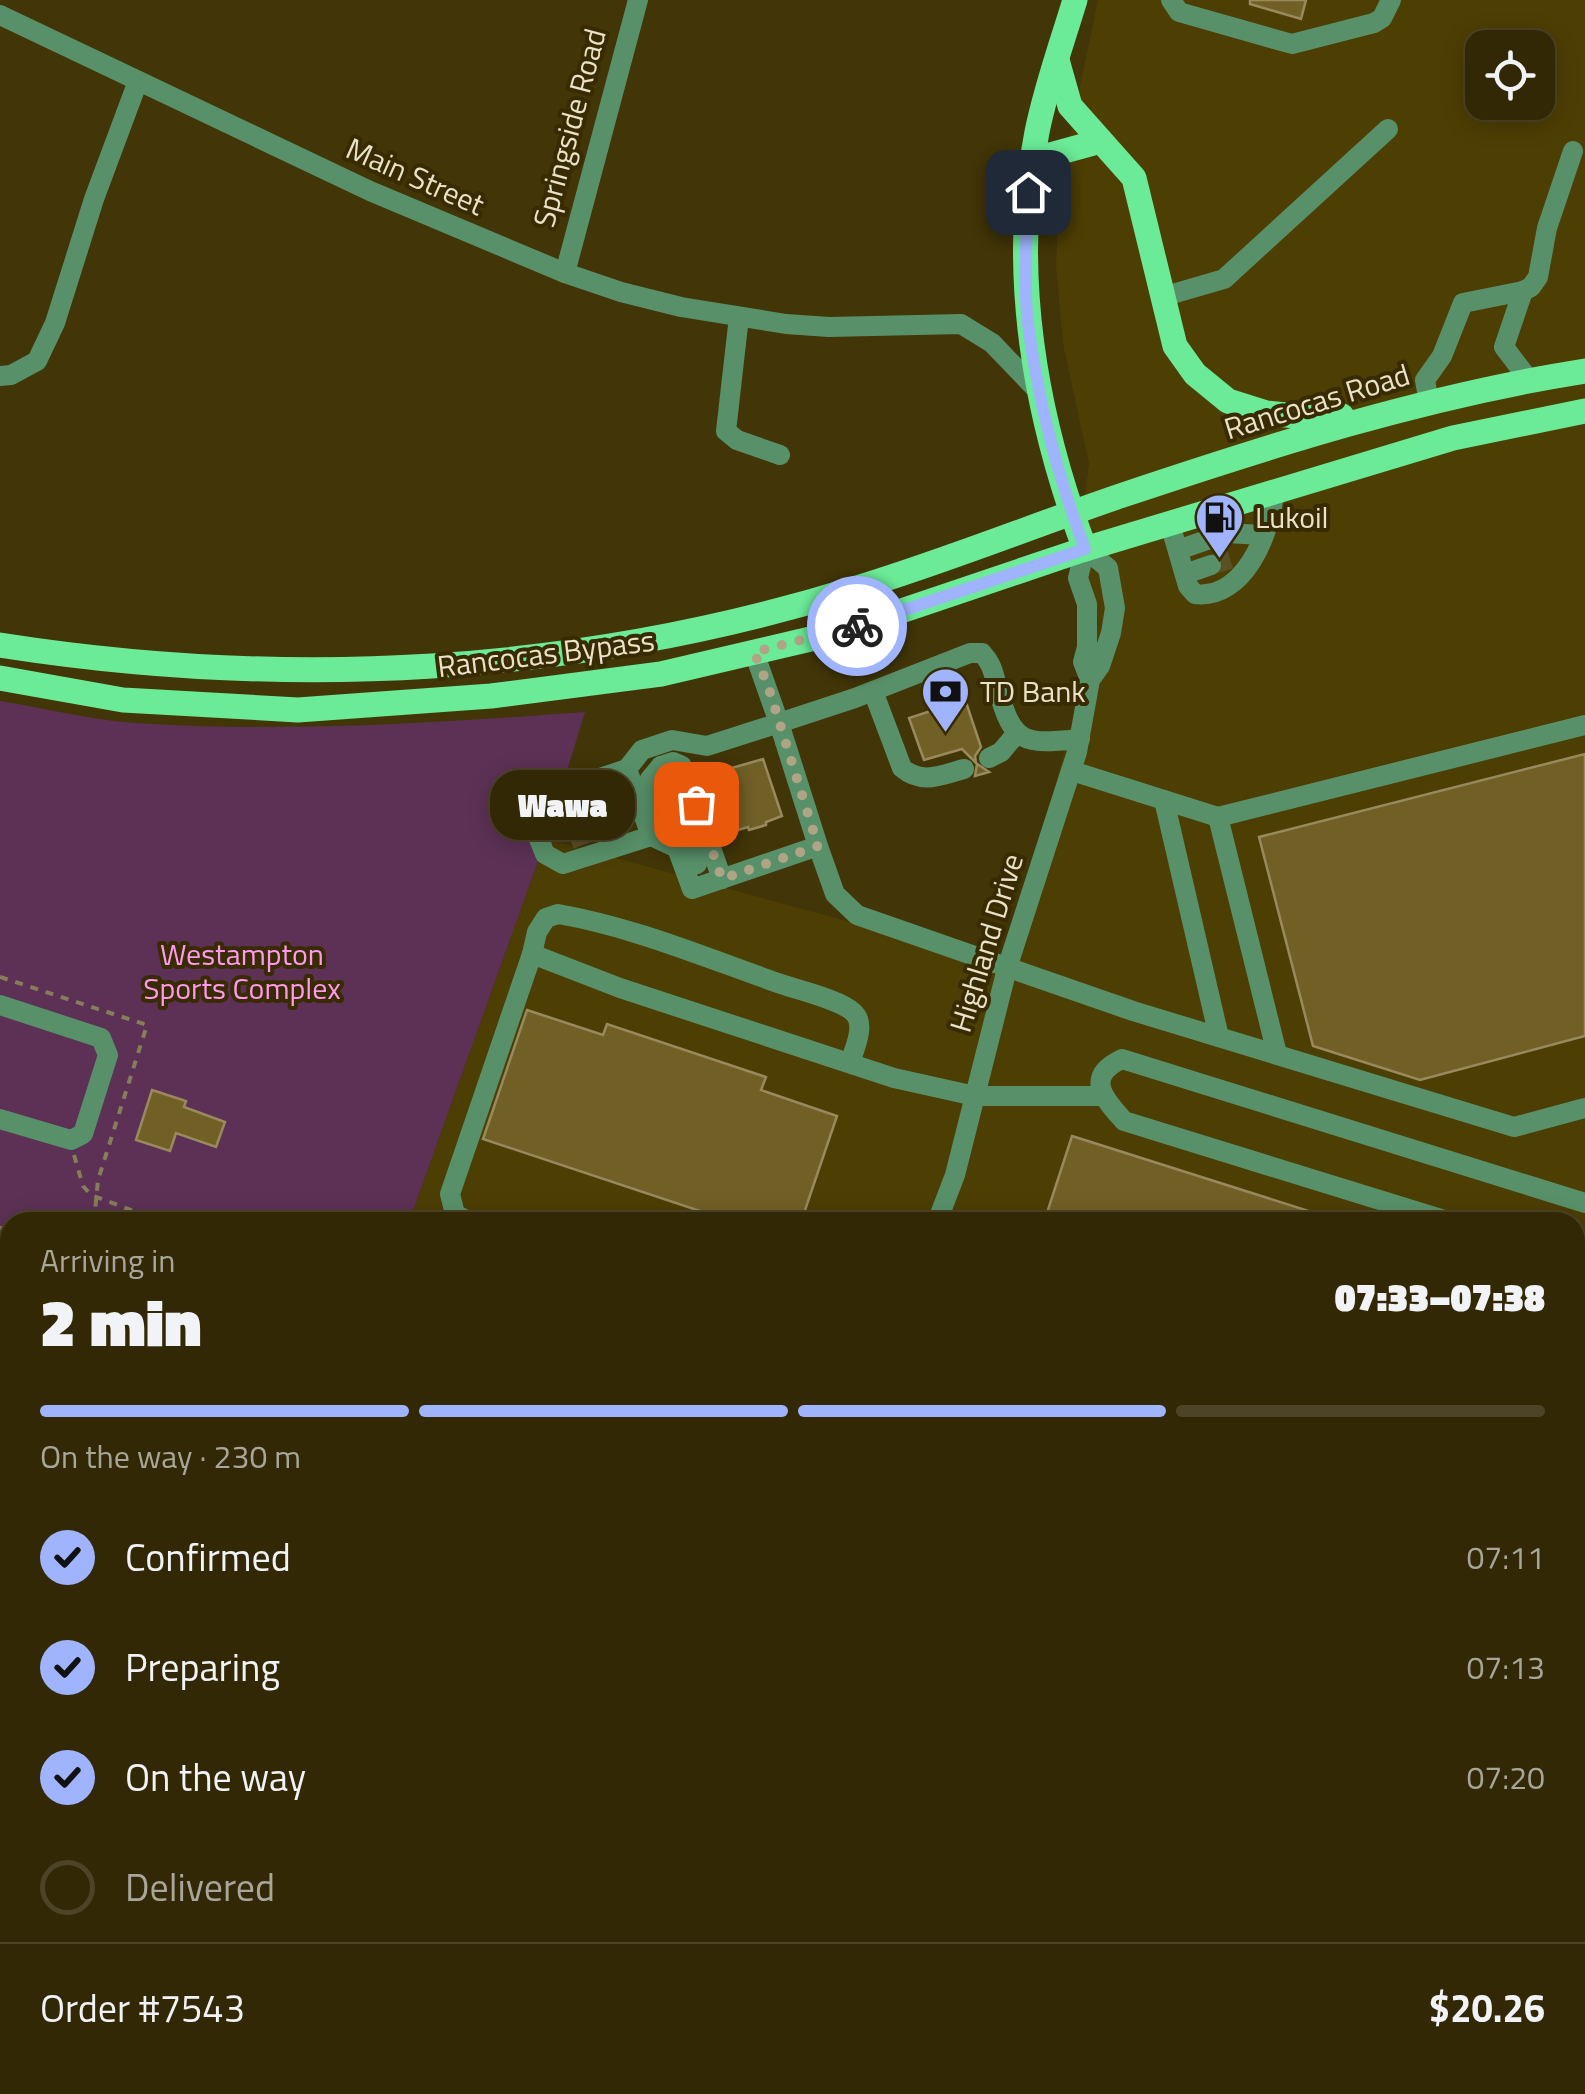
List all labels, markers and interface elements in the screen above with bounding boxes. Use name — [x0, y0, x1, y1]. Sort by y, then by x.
street label: Springside Road — [520, 23, 618, 232]
map controls — [1465, 30, 1555, 120]
button: locate — [1465, 30, 1555, 120]
street label: Main Street — [339, 125, 492, 227]
pin — [986, 150, 1071, 235]
icon: home — [1001, 165, 1056, 220]
street label: Rancocas Road — [1218, 351, 1415, 451]
fuel station icon: Lukoil — [1194, 492, 1246, 560]
place label: Lukoil — [1255, 494, 1328, 540]
courier — [807, 576, 907, 676]
icon: bike — [830, 599, 885, 654]
street label: Rancocas Bypass — [435, 617, 657, 689]
bank icon: TD Bank — [919, 666, 971, 734]
place label: TD Bank — [980, 668, 1086, 714]
pin — [654, 762, 739, 847]
callout: Wawa — [491, 769, 636, 839]
icon: bag — [669, 777, 724, 832]
text: Wawa — [518, 781, 607, 829]
street label: Highland Drive — [937, 848, 1035, 1038]
park label: Westampton Sports Complex — [143, 931, 341, 1011]
text: Arriving in — [40, 1236, 176, 1284]
text: 07:33–07:38 — [1335, 1268, 1545, 1326]
text: 2 min — [40, 1272, 201, 1371]
text: On the way · 230 m — [40, 1432, 301, 1480]
text: Confirmed — [125, 1528, 291, 1586]
icon: check — [40, 1530, 95, 1585]
text: 07:11 — [1466, 1533, 1545, 1581]
text: Preparing — [125, 1638, 280, 1696]
icon: check — [40, 1640, 95, 1695]
text: 07:13 — [1466, 1643, 1545, 1691]
text: On the way — [125, 1748, 306, 1806]
icon: check — [40, 1750, 95, 1805]
text: 07:20 — [1466, 1753, 1545, 1801]
text: Delivered — [125, 1858, 275, 1916]
text: Order #7543 — [40, 1979, 245, 2037]
text: $20.26 — [1429, 1979, 1545, 2037]

